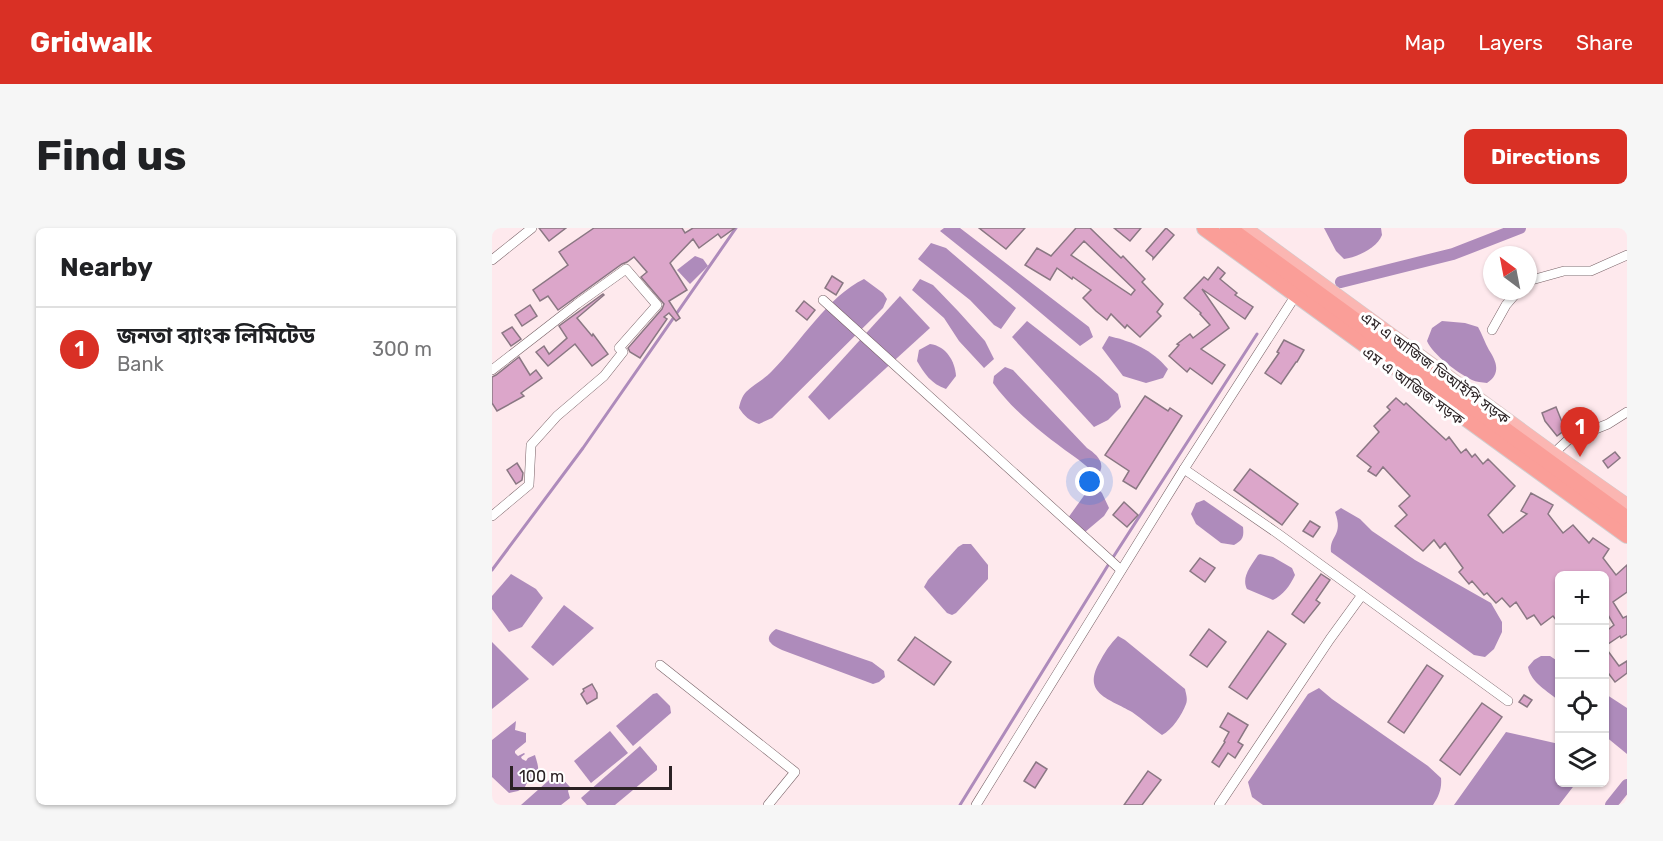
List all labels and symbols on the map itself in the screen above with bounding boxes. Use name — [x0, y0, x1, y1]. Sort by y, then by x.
north arrow — [1483, 246, 1537, 300]
street label: এম এ আজিজ ভিআইপি সড়ক — [1357, 308, 1514, 429]
street label: এম এ আজিজ সড়ক — [1359, 343, 1468, 430]
pin: 1 — [1560, 408, 1600, 457]
your location — [1075, 467, 1104, 496]
scale bar — [510, 763, 672, 790]

